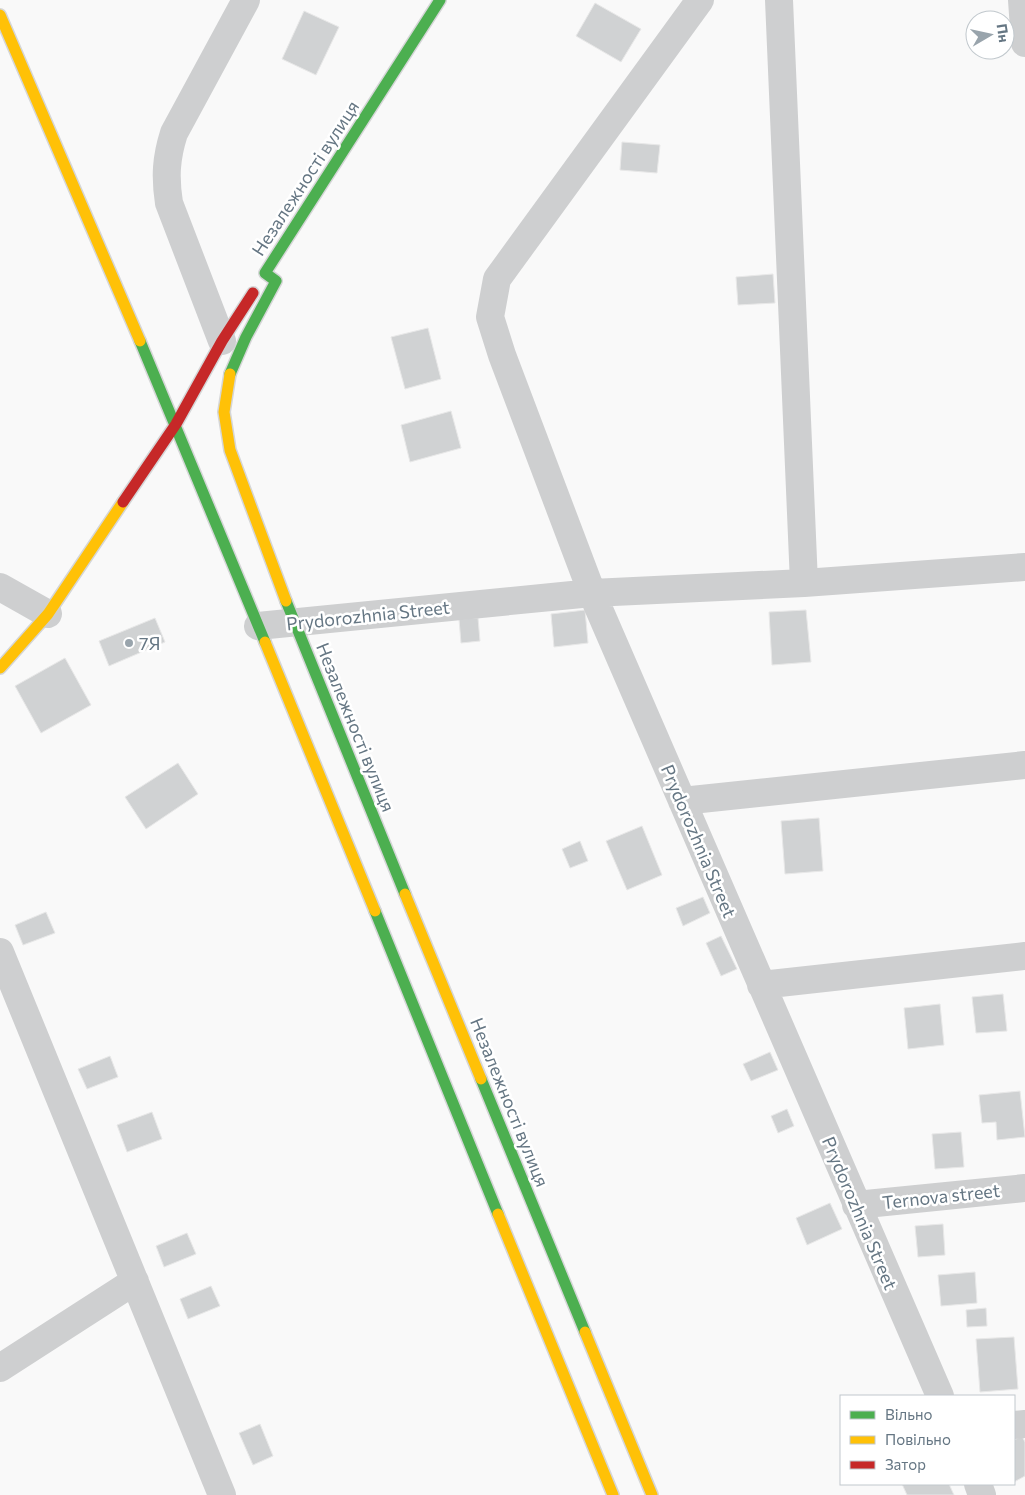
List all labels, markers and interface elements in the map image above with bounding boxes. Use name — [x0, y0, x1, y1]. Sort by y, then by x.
north arrow — [965, 10, 1015, 60]
text: Пн — [993, 22, 1013, 43]
street label: Незалежності вулиця — [247, 96, 363, 260]
street label: Prydorozhnia Street — [285, 595, 451, 635]
place label: 7Я — [139, 632, 161, 654]
marker: 7Я — [123, 637, 135, 649]
street label: Незалежності вулиця — [312, 639, 400, 815]
street label: Prydorozhnia Street — [657, 761, 741, 921]
street label: Незалежності вулиця — [466, 1014, 554, 1190]
street label: Prydorozhnia Street — [818, 1133, 902, 1293]
street label: Ternova street — [881, 1179, 1001, 1213]
legend — [840, 1395, 1015, 1485]
text: Вільно — [885, 1405, 932, 1423]
text: Повільно — [885, 1430, 951, 1448]
text: Затор — [885, 1455, 926, 1473]

